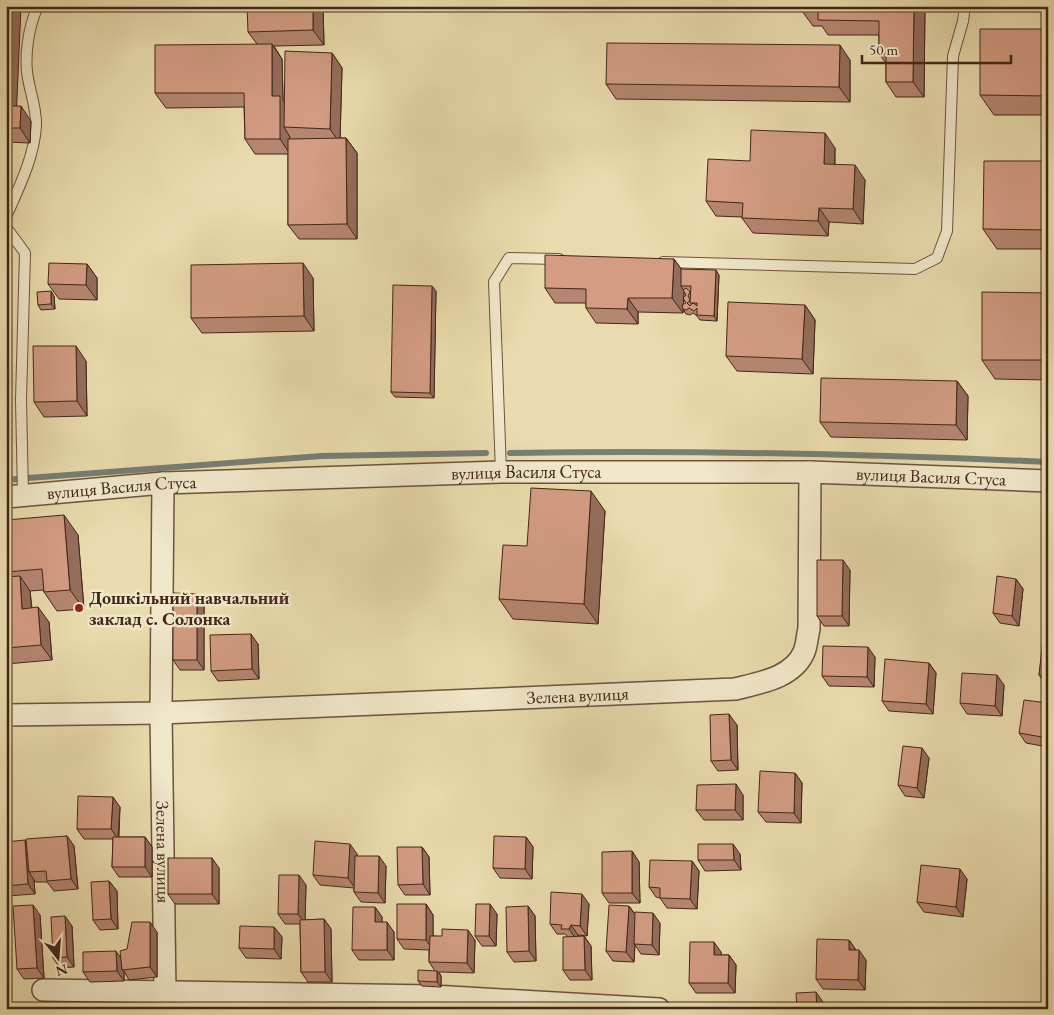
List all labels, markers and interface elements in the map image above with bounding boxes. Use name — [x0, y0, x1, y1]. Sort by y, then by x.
scale bar — [862, 32, 1010, 64]
text: 50 m — [869, 40, 898, 59]
street label: вулиця Василя Стуса — [451, 460, 602, 485]
street label: вулиця Василя Стуса — [856, 462, 1008, 490]
street label: вулиця Василя Стуса — [46, 470, 198, 504]
place label: Дошкільний навчальний заклад с. Солонка — [89, 586, 290, 630]
marker: Дошкільний навчальний заклад с. Солонка — [73, 602, 85, 614]
street label: Зелена вулиця — [526, 681, 629, 709]
street label: Зелена вулиця — [151, 801, 176, 903]
north arrow — [32, 932, 82, 982]
text: N — [53, 960, 70, 981]

